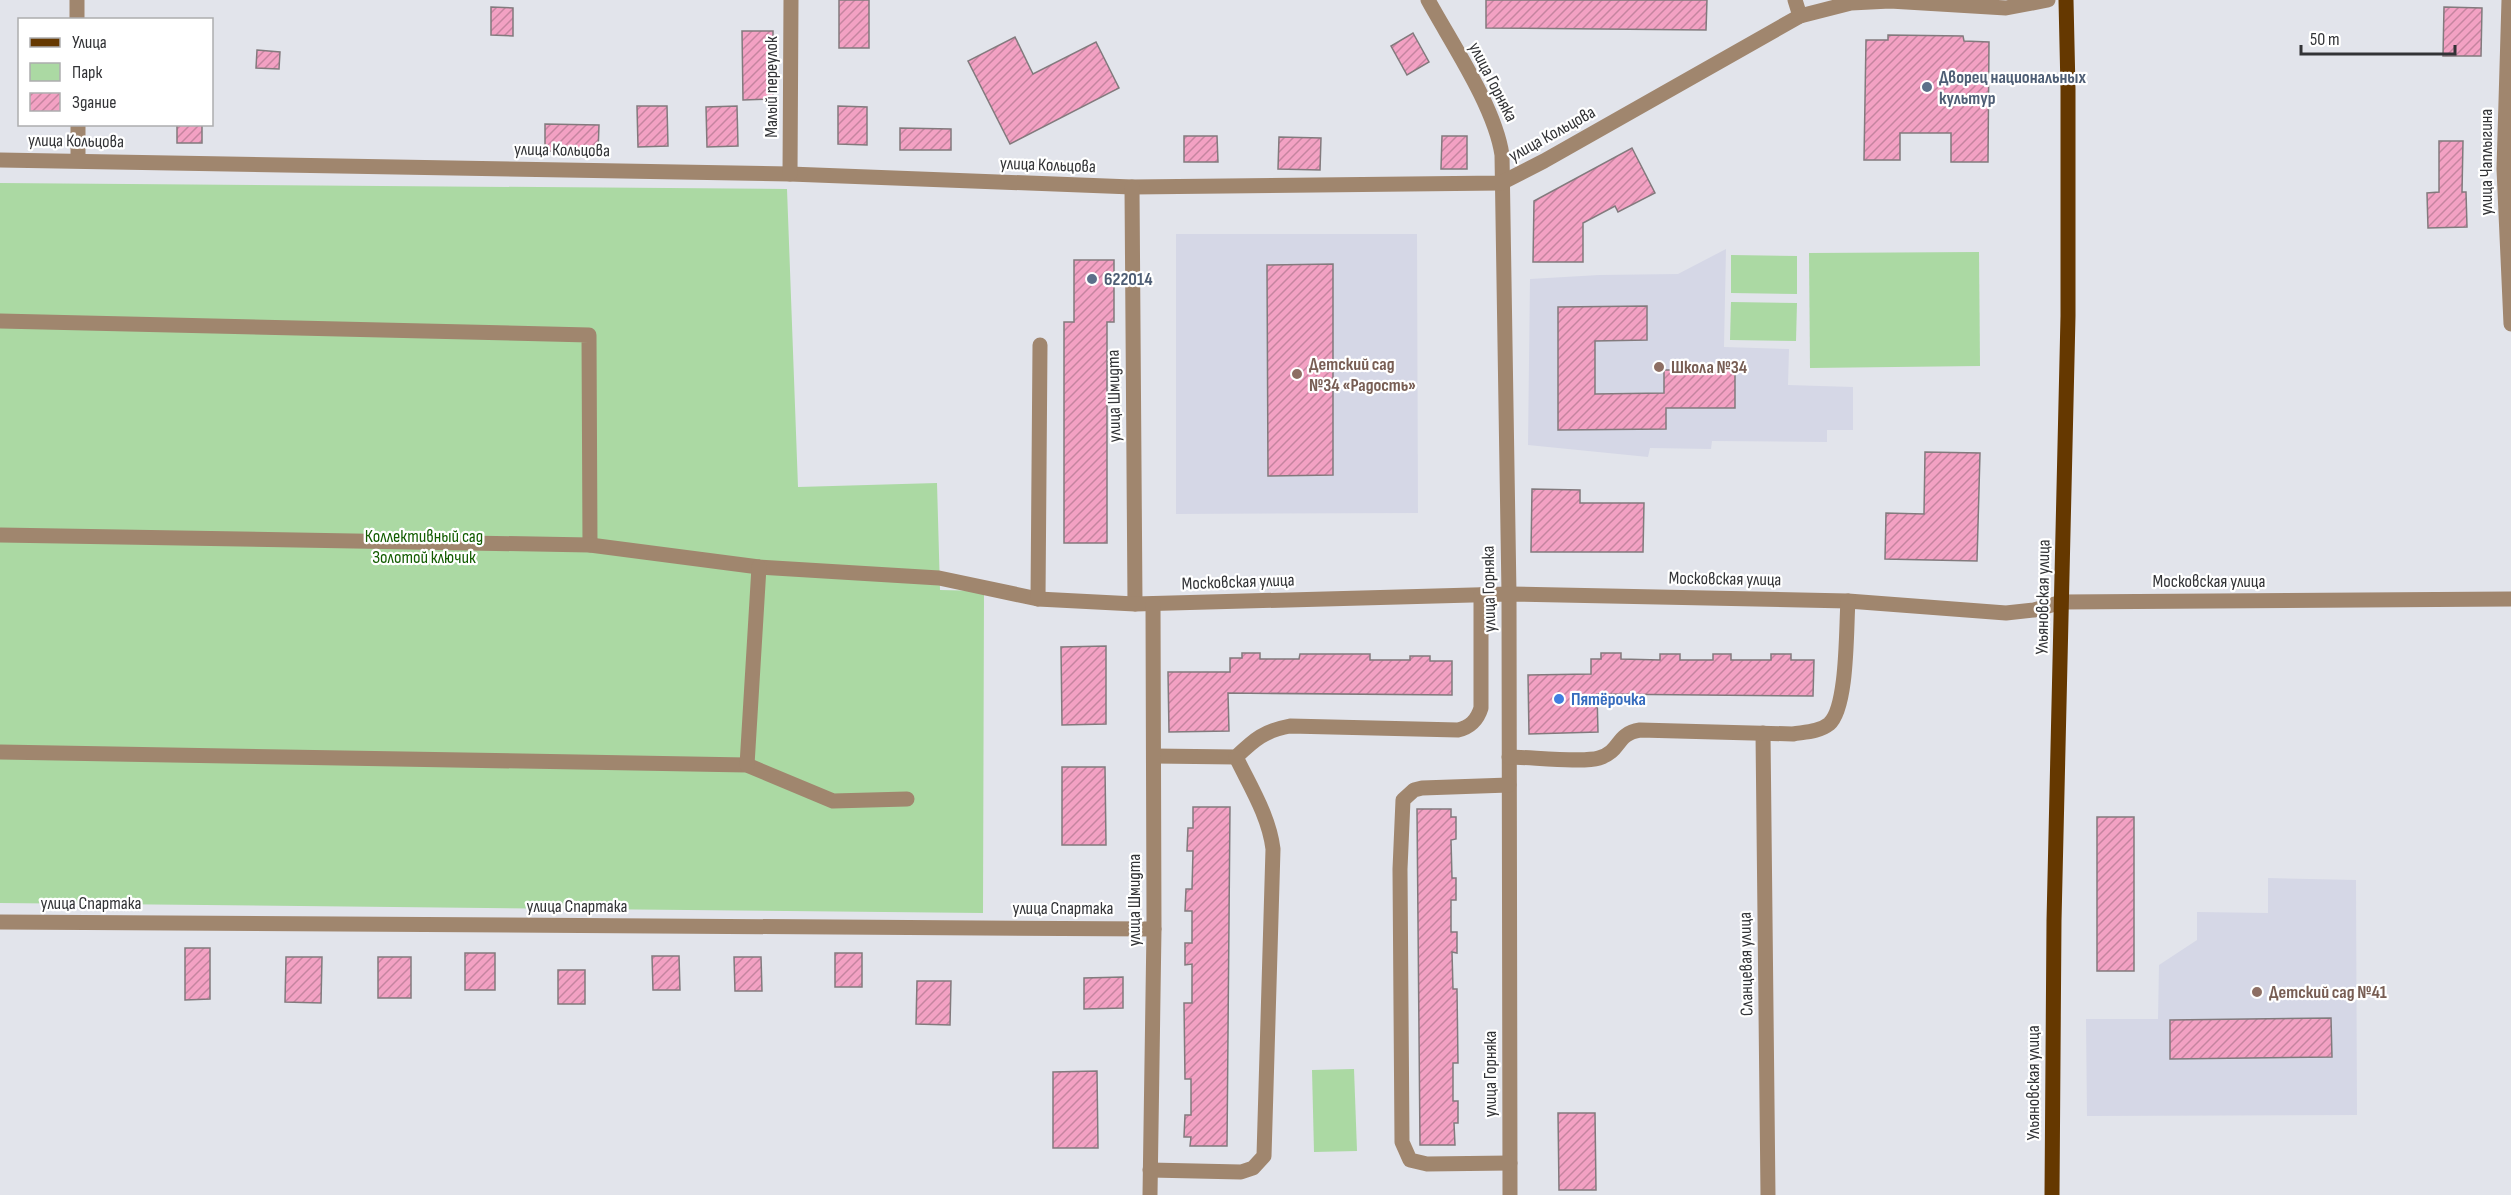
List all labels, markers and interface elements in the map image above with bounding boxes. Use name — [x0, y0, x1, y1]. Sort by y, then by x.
legend — [18, 18, 213, 126]
scale bar — [2301, 18, 2456, 56]
text: 50 m — [2310, 29, 2340, 50]
text: Улица — [72, 32, 107, 53]
street label: Малый переулок — [761, 36, 782, 138]
street label: улица Горняка — [1464, 39, 1522, 125]
text: Парк — [72, 62, 103, 83]
place label: Дворец национальных культур — [1939, 67, 2086, 109]
marker: Дворец национальных культур — [1920, 80, 1934, 94]
text: Здание — [72, 92, 117, 113]
street label: улица Кольцова — [1505, 102, 1599, 166]
street label: улица Чаплыгина — [2476, 109, 2497, 215]
street label: улица Кольцова — [28, 130, 124, 152]
street label: улица Кольцова — [514, 139, 610, 161]
street label: улица Кольцова — [1000, 153, 1096, 177]
place label: 622014 — [1104, 269, 1153, 290]
marker: 622014 — [1085, 272, 1099, 286]
street label: улица Шмидта — [1103, 349, 1125, 442]
place label: Детский сад №34 «Радость» — [1309, 354, 1416, 396]
place label: Школа №34 — [1671, 357, 1748, 378]
marker: Школа №34 — [1652, 360, 1666, 374]
marker: Детский сад №34 «Радость» — [1290, 367, 1304, 381]
park label: Коллективный сад Золотой ключик — [365, 526, 483, 568]
street label: Ульяновская улица — [2031, 539, 2055, 655]
street label: улица Горняка — [1478, 546, 1500, 632]
street label: Московская улица — [1668, 568, 1782, 590]
street label: Московская улица — [1181, 570, 1295, 594]
street label: Московская улица — [2153, 571, 2265, 592]
place label: Пятёрочка — [1571, 689, 1646, 710]
marker: Пятёрочка — [1552, 692, 1566, 706]
street label: улица Шмидта — [1124, 854, 1145, 946]
street label: улица Спартака — [41, 893, 141, 914]
street label: улица Спартака — [527, 896, 627, 917]
street label: улица Спартака — [1013, 898, 1113, 919]
street label: Сланцевая улица — [1735, 912, 1757, 1016]
place label: Детский сад №41 — [2269, 982, 2387, 1003]
marker: Детский сад №41 — [2250, 985, 2264, 999]
street label: Ульяновская улица — [2023, 1025, 2044, 1141]
street label: улица Горняка — [1480, 1031, 1501, 1117]

